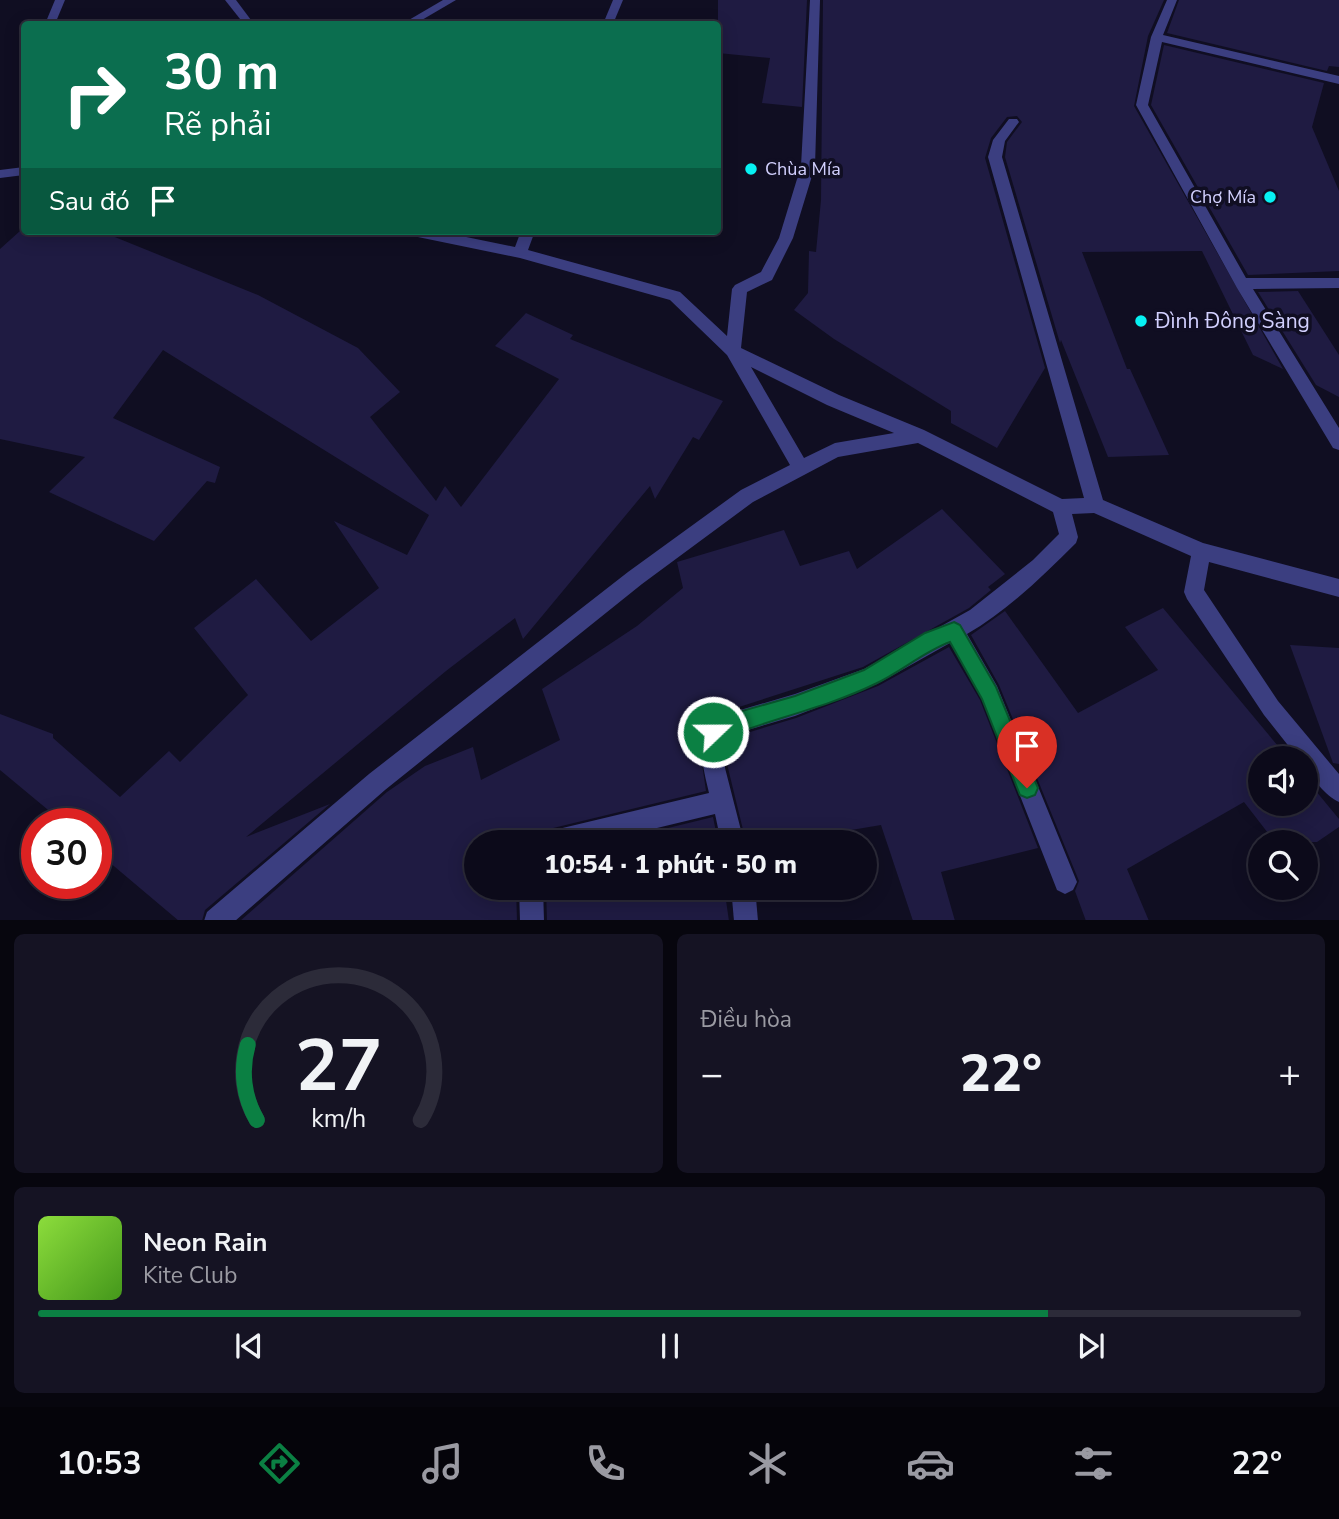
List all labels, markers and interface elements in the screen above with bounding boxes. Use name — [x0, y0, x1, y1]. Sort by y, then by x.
text: 30 m — [164, 39, 279, 106]
icon: right — [49, 49, 140, 140]
text: Rẽ phải — [164, 103, 272, 146]
place label: Chùa Mía — [765, 157, 841, 181]
marker: Chùa Mía — [743, 161, 759, 177]
icon: arrive — [144, 182, 182, 220]
text: Sau đó — [49, 184, 130, 219]
place label: Chợ Mía — [1190, 185, 1256, 209]
marker: Chợ Mía — [1262, 189, 1278, 205]
place label: Đình Đông Sàng — [1154, 307, 1310, 335]
marker: Đình Đông Sàng — [1133, 313, 1149, 329]
position arrow — [676, 695, 750, 769]
pin — [997, 716, 1057, 788]
icon: arrive — [1008, 727, 1046, 765]
map controls — [1248, 746, 1318, 900]
button: sound — [1248, 746, 1318, 816]
speed limit sign: 30 — [21, 808, 112, 899]
button: search — [1248, 830, 1318, 900]
text: 10:54 · 1 phút · 50 m — [544, 847, 797, 882]
text: Điều hòa — [701, 1004, 792, 1035]
text: 27 — [295, 1016, 382, 1116]
text: 22° — [960, 1038, 1042, 1109]
text: − — [701, 1049, 723, 1100]
text: + — [1278, 1049, 1301, 1100]
text: km/h — [311, 1101, 366, 1135]
text: Neon Rain — [143, 1225, 268, 1260]
text: Kite Club — [143, 1260, 237, 1291]
icon: previous — [230, 1327, 268, 1365]
icon: pause — [651, 1327, 689, 1365]
icon: next — [1072, 1327, 1110, 1365]
icon: directions — [255, 1439, 304, 1488]
icon: music — [418, 1439, 467, 1488]
icon: phone — [581, 1439, 630, 1488]
icon: climate — [743, 1439, 792, 1488]
icon: car — [906, 1439, 955, 1488]
icon: filters — [1069, 1439, 1118, 1488]
text: 10:53 — [57, 1442, 142, 1485]
text: 22° — [1232, 1442, 1282, 1485]

